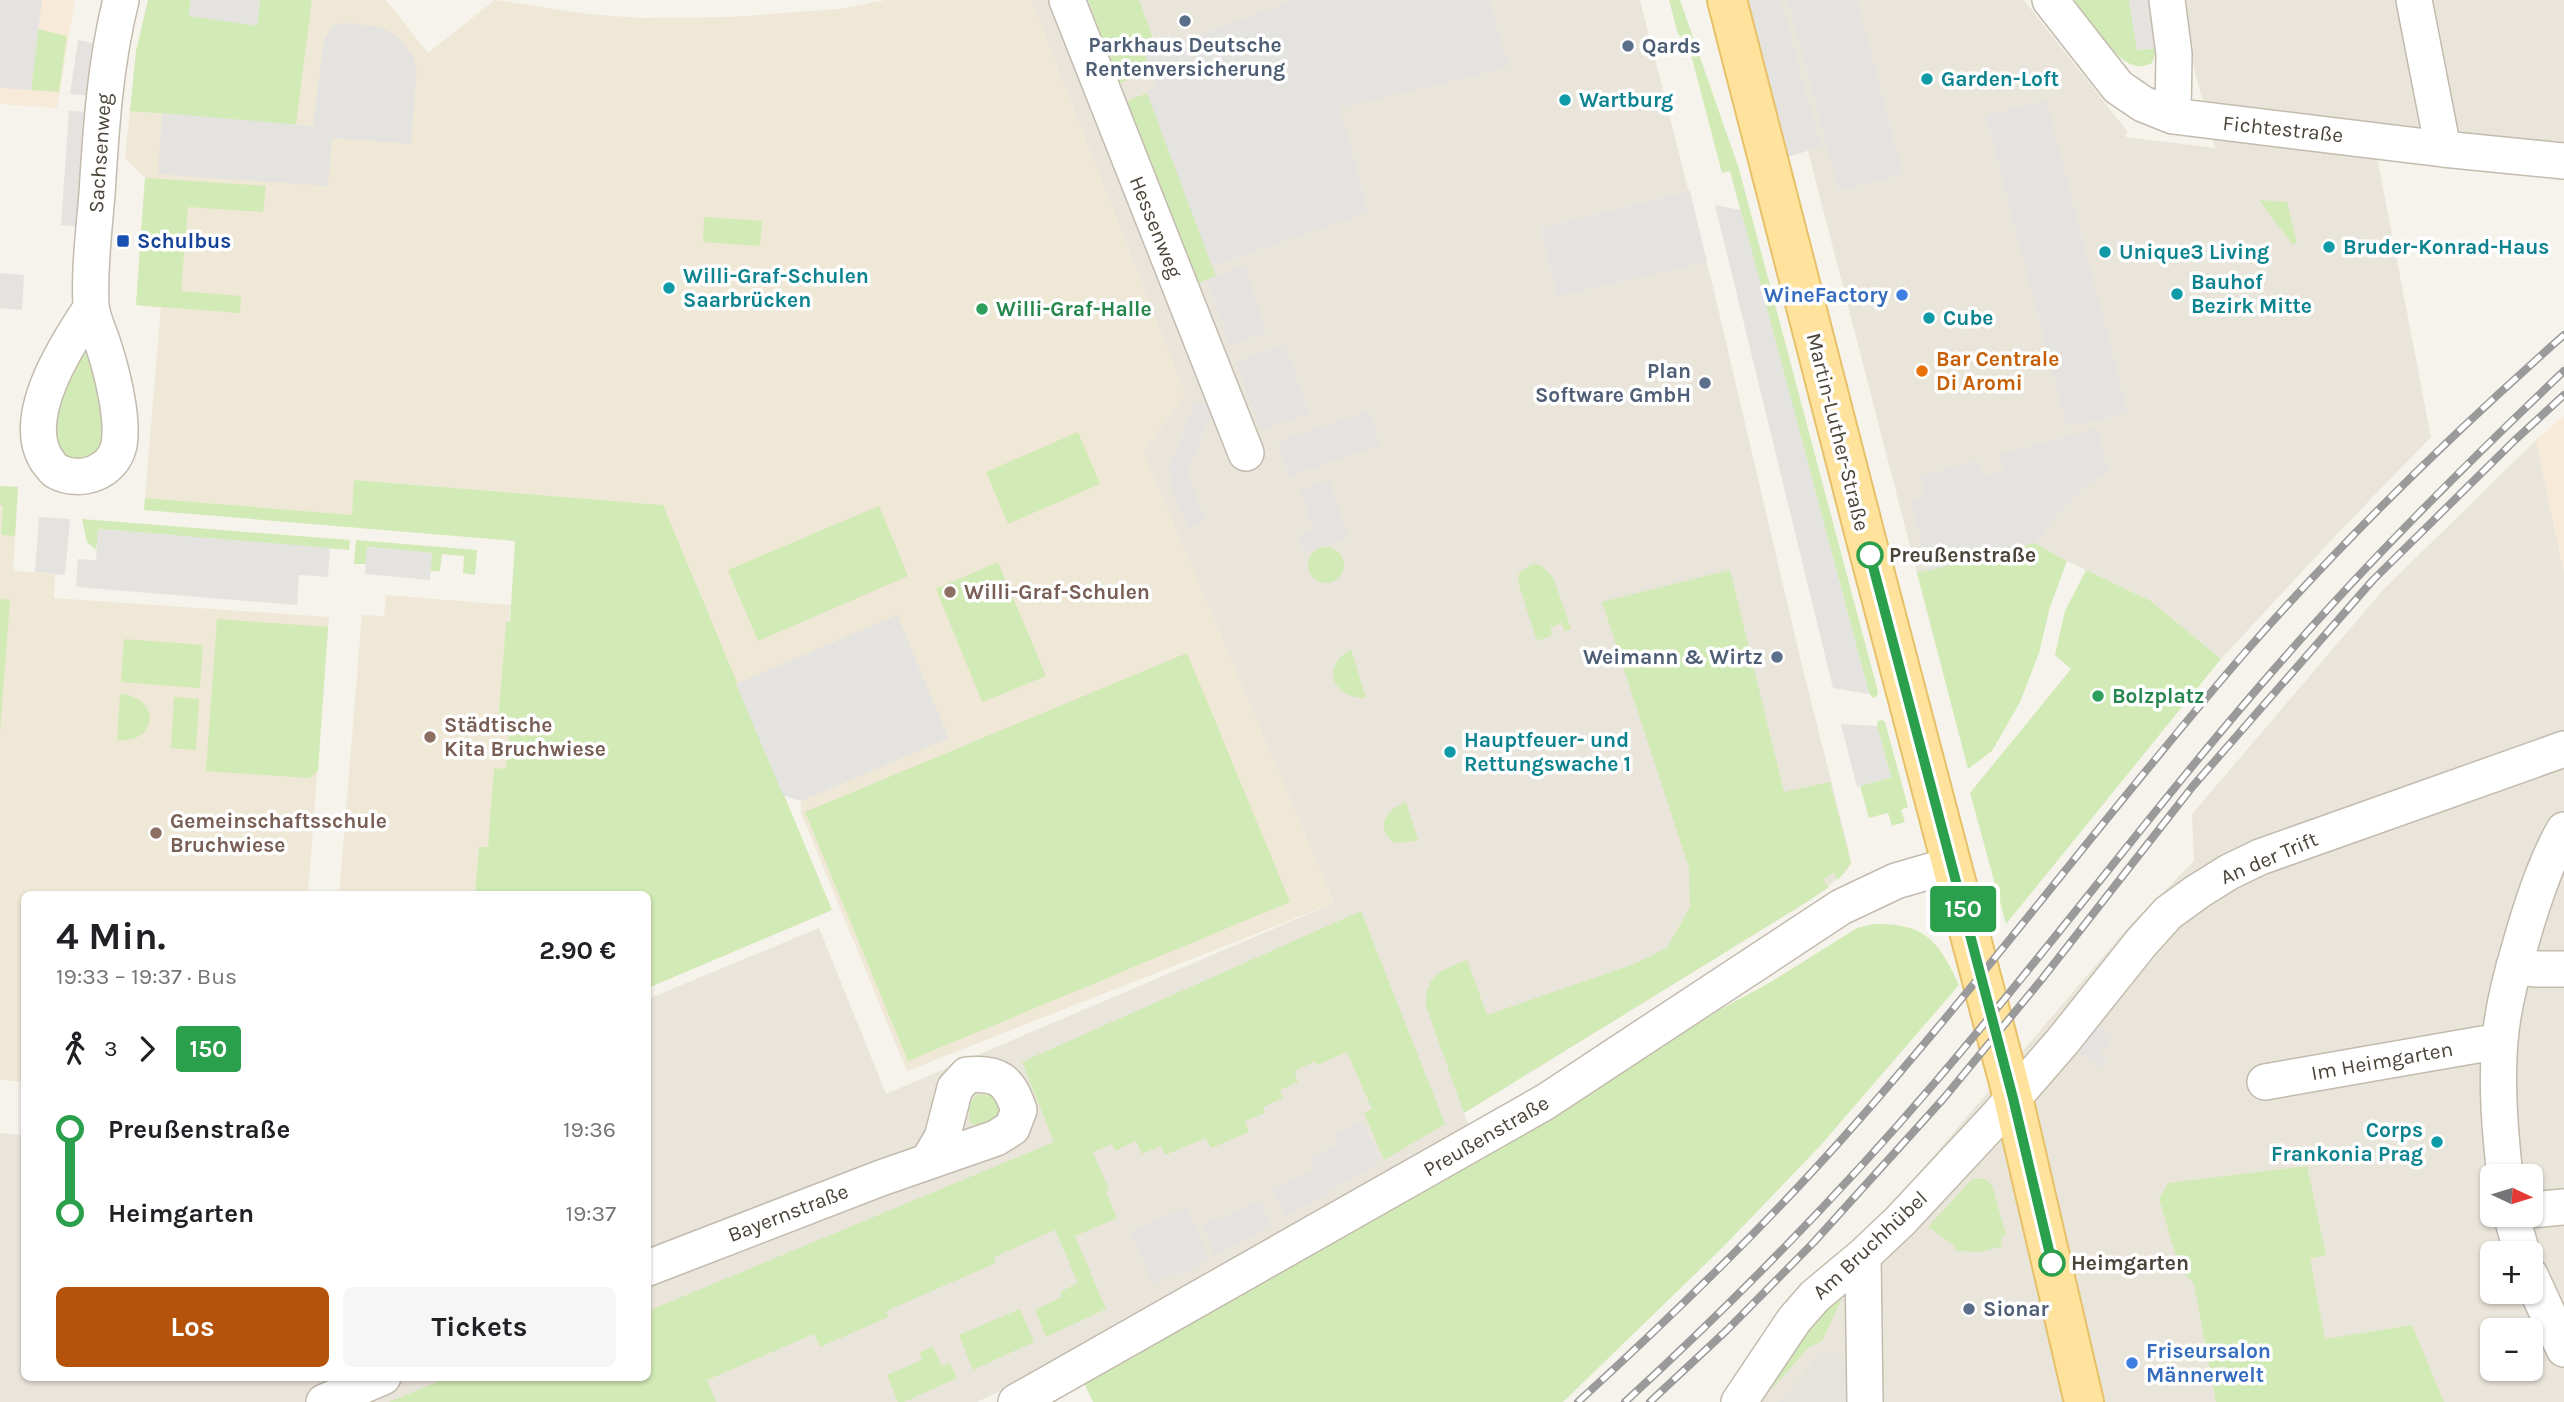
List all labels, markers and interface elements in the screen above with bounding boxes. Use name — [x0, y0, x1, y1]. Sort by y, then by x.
marker: Parkhaus Deutsche Rentenversicherung — [1177, 13, 1193, 29]
place label: Parkhaus Deutsche Rentenversicherung — [1085, 33, 1285, 81]
place label: Qards — [1642, 34, 1701, 58]
marker: Qards — [1620, 38, 1636, 54]
place label: Garden-Loft — [1941, 67, 2059, 91]
marker: Garden-Loft — [1919, 71, 1935, 87]
place label: Wartburg — [1579, 88, 1673, 112]
street label: Sachsenweg — [84, 92, 116, 214]
marker: Wartburg — [1557, 92, 1573, 108]
street label: Fichtestraße — [2221, 111, 2345, 147]
street label: Hessenweg — [1125, 172, 1187, 282]
place label: Schulbus — [137, 229, 231, 253]
marker: Schulbus — [115, 233, 131, 249]
place label: Bruder-Konrad-Haus — [2343, 235, 2549, 259]
marker: Bruder-Konrad-Haus — [2321, 239, 2337, 255]
place label: Unique3 Living — [2119, 240, 2269, 265]
marker: Unique3 Living — [2097, 244, 2113, 260]
place label: Willi-Graf-Schulen Saarbrücken — [683, 264, 869, 312]
place label: Bauhof Bezirk Mitte — [2191, 270, 2312, 318]
marker: Willi-Graf-Schulen Saarbrücken — [661, 280, 677, 296]
place label: WineFactory — [1764, 283, 1888, 307]
marker: Bauhof Bezirk Mitte — [2169, 286, 2185, 302]
marker: WineFactory — [1894, 287, 1910, 303]
place label: Willi-Graf-Halle — [996, 297, 1152, 321]
marker: Willi-Graf-Halle — [974, 301, 990, 317]
place label: Cube — [1943, 306, 1994, 330]
marker: Cube — [1921, 310, 1937, 326]
street label: Martin-Luther-Straße — [1802, 330, 1874, 534]
place label: Bar Centrale Di Aromi — [1936, 347, 2059, 395]
place label: Plan Software GmbH — [1535, 359, 1691, 407]
marker: Bar Centrale Di Aromi — [1914, 363, 1930, 379]
marker: Plan Software GmbH — [1697, 375, 1713, 391]
marker: Preußenstraße — [1857, 542, 1883, 568]
place label: Preußenstraße — [1889, 543, 2036, 567]
place label: Willi-Graf-Schulen — [964, 580, 1150, 604]
marker: Willi-Graf-Schulen — [942, 584, 958, 600]
place label: Weimann & Wirtz — [1583, 645, 1763, 669]
marker: Weimann & Wirtz — [1769, 649, 1785, 665]
place label: Bolzplatz — [2112, 684, 2204, 708]
marker: Bolzplatz — [2090, 688, 2106, 704]
place label: Städtische Kita Bruchwiese — [444, 713, 606, 761]
place label: Hauptfeuer- und Rettungswache 1 — [1464, 728, 1631, 776]
marker: Städtische Kita Bruchwiese — [422, 729, 438, 745]
marker: Hauptfeuer- und Rettungswache 1 — [1442, 744, 1458, 760]
place label: Gemeinschaftsschule Bruchwiese — [170, 809, 387, 857]
marker: Gemeinschaftsschule Bruchwiese — [148, 825, 164, 841]
street label: An der Trift — [2217, 827, 2321, 889]
line badge: 150 — [1923, 886, 2003, 932]
text: 150 — [1944, 895, 1982, 923]
text: 4 Min. — [56, 914, 166, 959]
text: 2.90 € — [539, 935, 616, 966]
text: 19:33 – 19:37 · Bus — [56, 963, 237, 990]
icon: walk — [56, 1030, 94, 1068]
icon: forward — [128, 1030, 166, 1068]
text: 3 — [104, 1035, 118, 1062]
text: 150 — [190, 1035, 227, 1063]
street label: Im Heimgarten — [2309, 1037, 2455, 1085]
street label: Preußenstraße — [1419, 1090, 1553, 1182]
text: Preußenstraße — [108, 1114, 290, 1145]
text: 19:36 — [563, 1116, 616, 1143]
place label: Corps Frankonia Prag — [2271, 1118, 2423, 1166]
marker: Corps Frankonia Prag — [2429, 1134, 2445, 1150]
north arrow — [2480, 1164, 2543, 1227]
map controls — [2480, 1164, 2543, 1381]
street label: Bayernstraße — [724, 1179, 852, 1247]
street label: Am Bruchhübel — [1808, 1186, 1932, 1304]
text: Heimgarten — [108, 1198, 254, 1229]
text: 19:37 — [565, 1200, 616, 1227]
button: + — [2480, 1241, 2543, 1304]
marker: Heimgarten — [2039, 1250, 2065, 1276]
place label: Heimgarten — [2071, 1251, 2189, 1275]
button: Los — [56, 1287, 329, 1367]
button: Tickets — [343, 1287, 616, 1367]
place label: Sionar — [1983, 1297, 2050, 1321]
marker: Sionar — [1961, 1301, 1977, 1317]
button: − — [2480, 1318, 2543, 1381]
place label: Friseursalon Männerwelt — [2146, 1339, 2271, 1387]
marker: Friseursalon Männerwelt — [2124, 1355, 2140, 1371]

